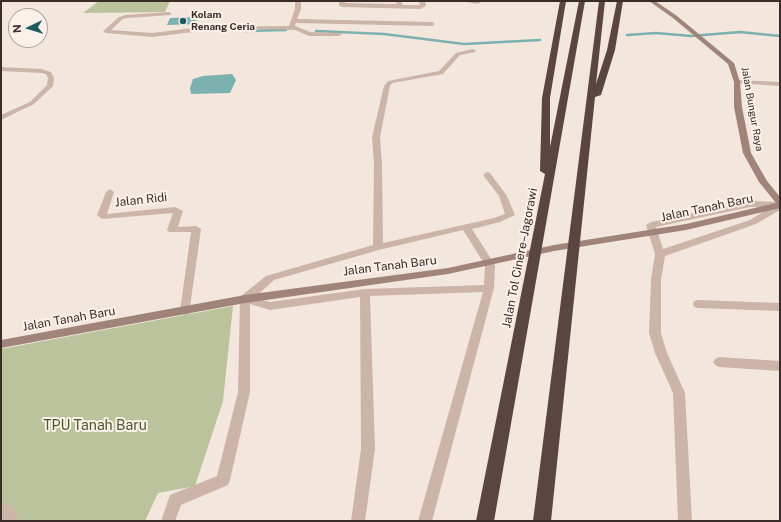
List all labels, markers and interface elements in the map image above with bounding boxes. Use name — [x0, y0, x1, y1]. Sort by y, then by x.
north arrow — [8, 8, 48, 48]
place label: Kolam Renang Ceria — [191, 9, 255, 32]
marker: Kolam Renang Ceria — [178, 16, 188, 26]
text: N — [11, 24, 23, 33]
street label: Jalan Bungur Raya — [739, 66, 765, 152]
street label: Jalan Tol Cinere–Jagorawi — [499, 187, 541, 329]
street label: Jalan Ridi — [114, 190, 168, 210]
street label: Jalan Tanah Baru — [659, 191, 755, 225]
street label: Jalan Tanah Baru — [342, 253, 438, 279]
street label: Jalan Tanah Baru — [21, 304, 117, 334]
park label: TPU Tanah Baru — [43, 418, 147, 434]

